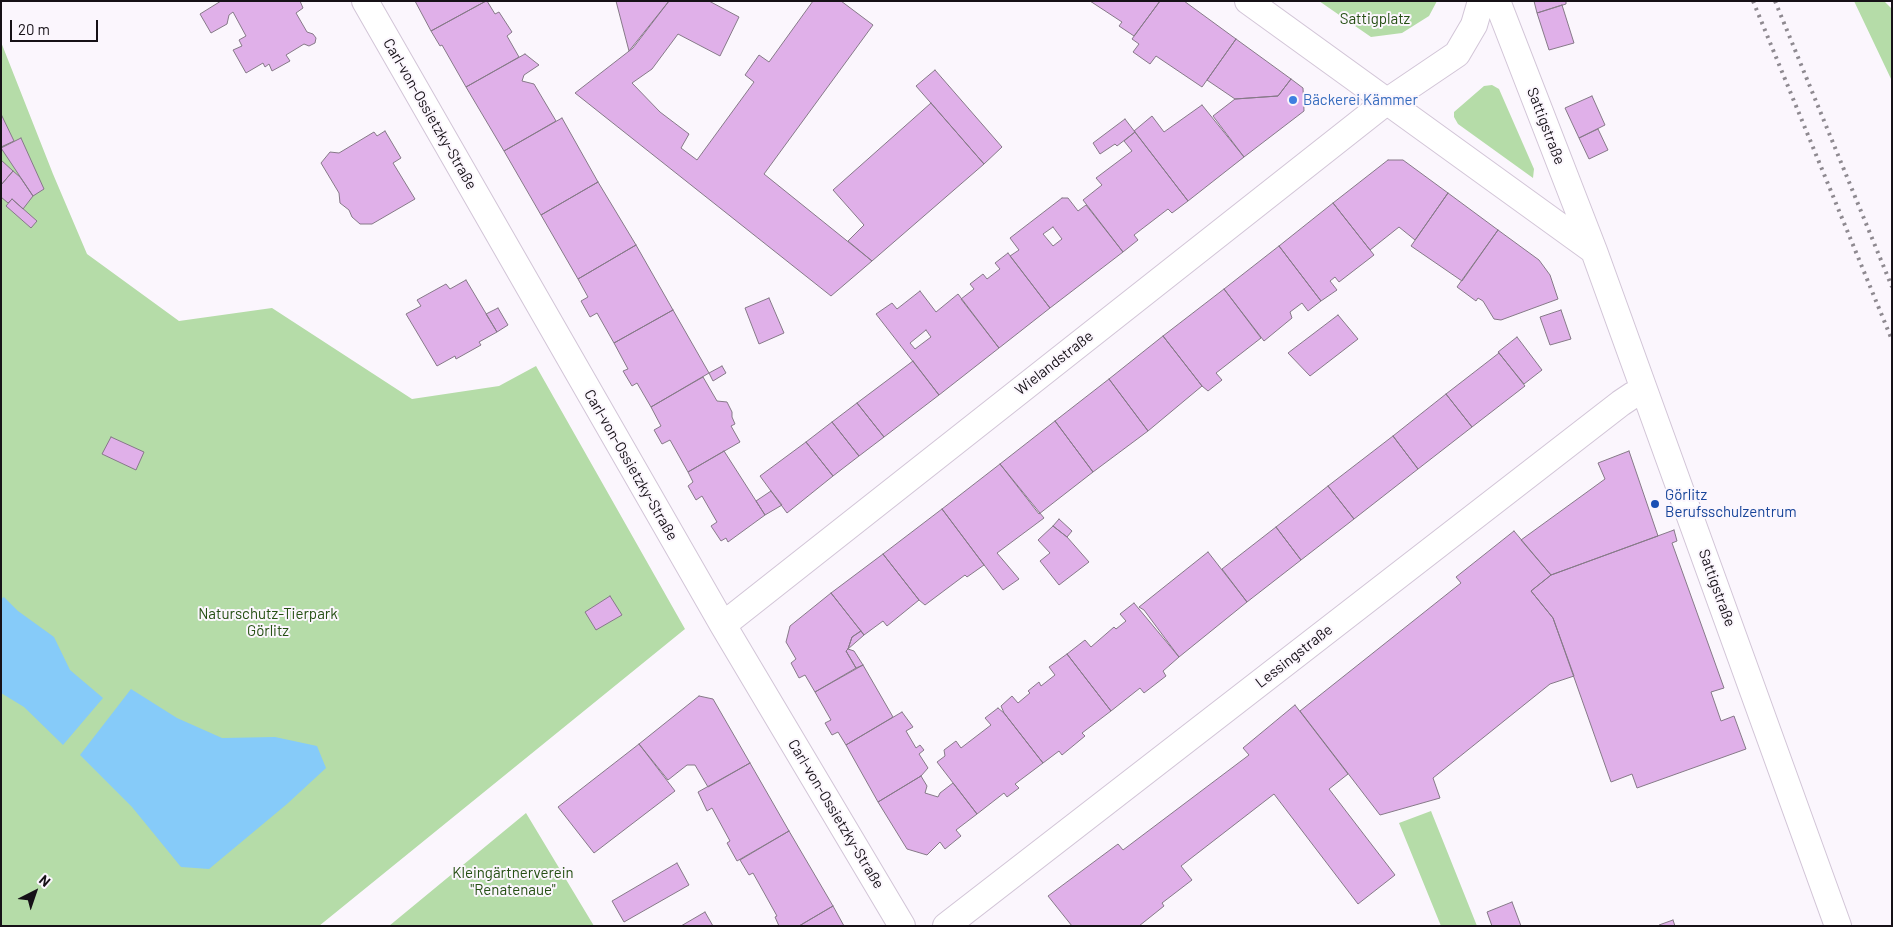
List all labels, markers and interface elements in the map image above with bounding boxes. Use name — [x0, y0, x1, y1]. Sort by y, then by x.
scale bar — [12, 10, 100, 42]
park label: Sattigplatz — [1340, 10, 1410, 28]
text: 20 m — [18, 20, 50, 38]
street label: Carl-von-Ossietzky-Straße — [379, 35, 481, 193]
street label: Sattigstraße — [1523, 85, 1569, 167]
place label: Bäckerei Kämmer — [1303, 91, 1418, 109]
marker: Bäckerei Kämmer — [1287, 94, 1299, 106]
street label: Wielandstraße — [1011, 327, 1097, 399]
street label: Carl-von-Ossietzky-Straße — [580, 386, 682, 544]
place label: Görlitz Berufsschulzentrum — [1665, 486, 1797, 521]
marker: Görlitz Berufsschulzentrum — [1649, 498, 1661, 510]
street label: Sattigstraße — [1695, 547, 1739, 629]
park label: Naturschutz-Tierpark Görlitz — [198, 605, 338, 640]
street label: Lessingstraße — [1252, 620, 1336, 692]
street label: Carl-von-Ossietzky-Straße — [784, 736, 888, 892]
park label: Kleingärtnerverein "Renatenaue" — [452, 864, 574, 899]
north arrow — [10, 867, 60, 917]
text: N — [36, 871, 54, 890]

